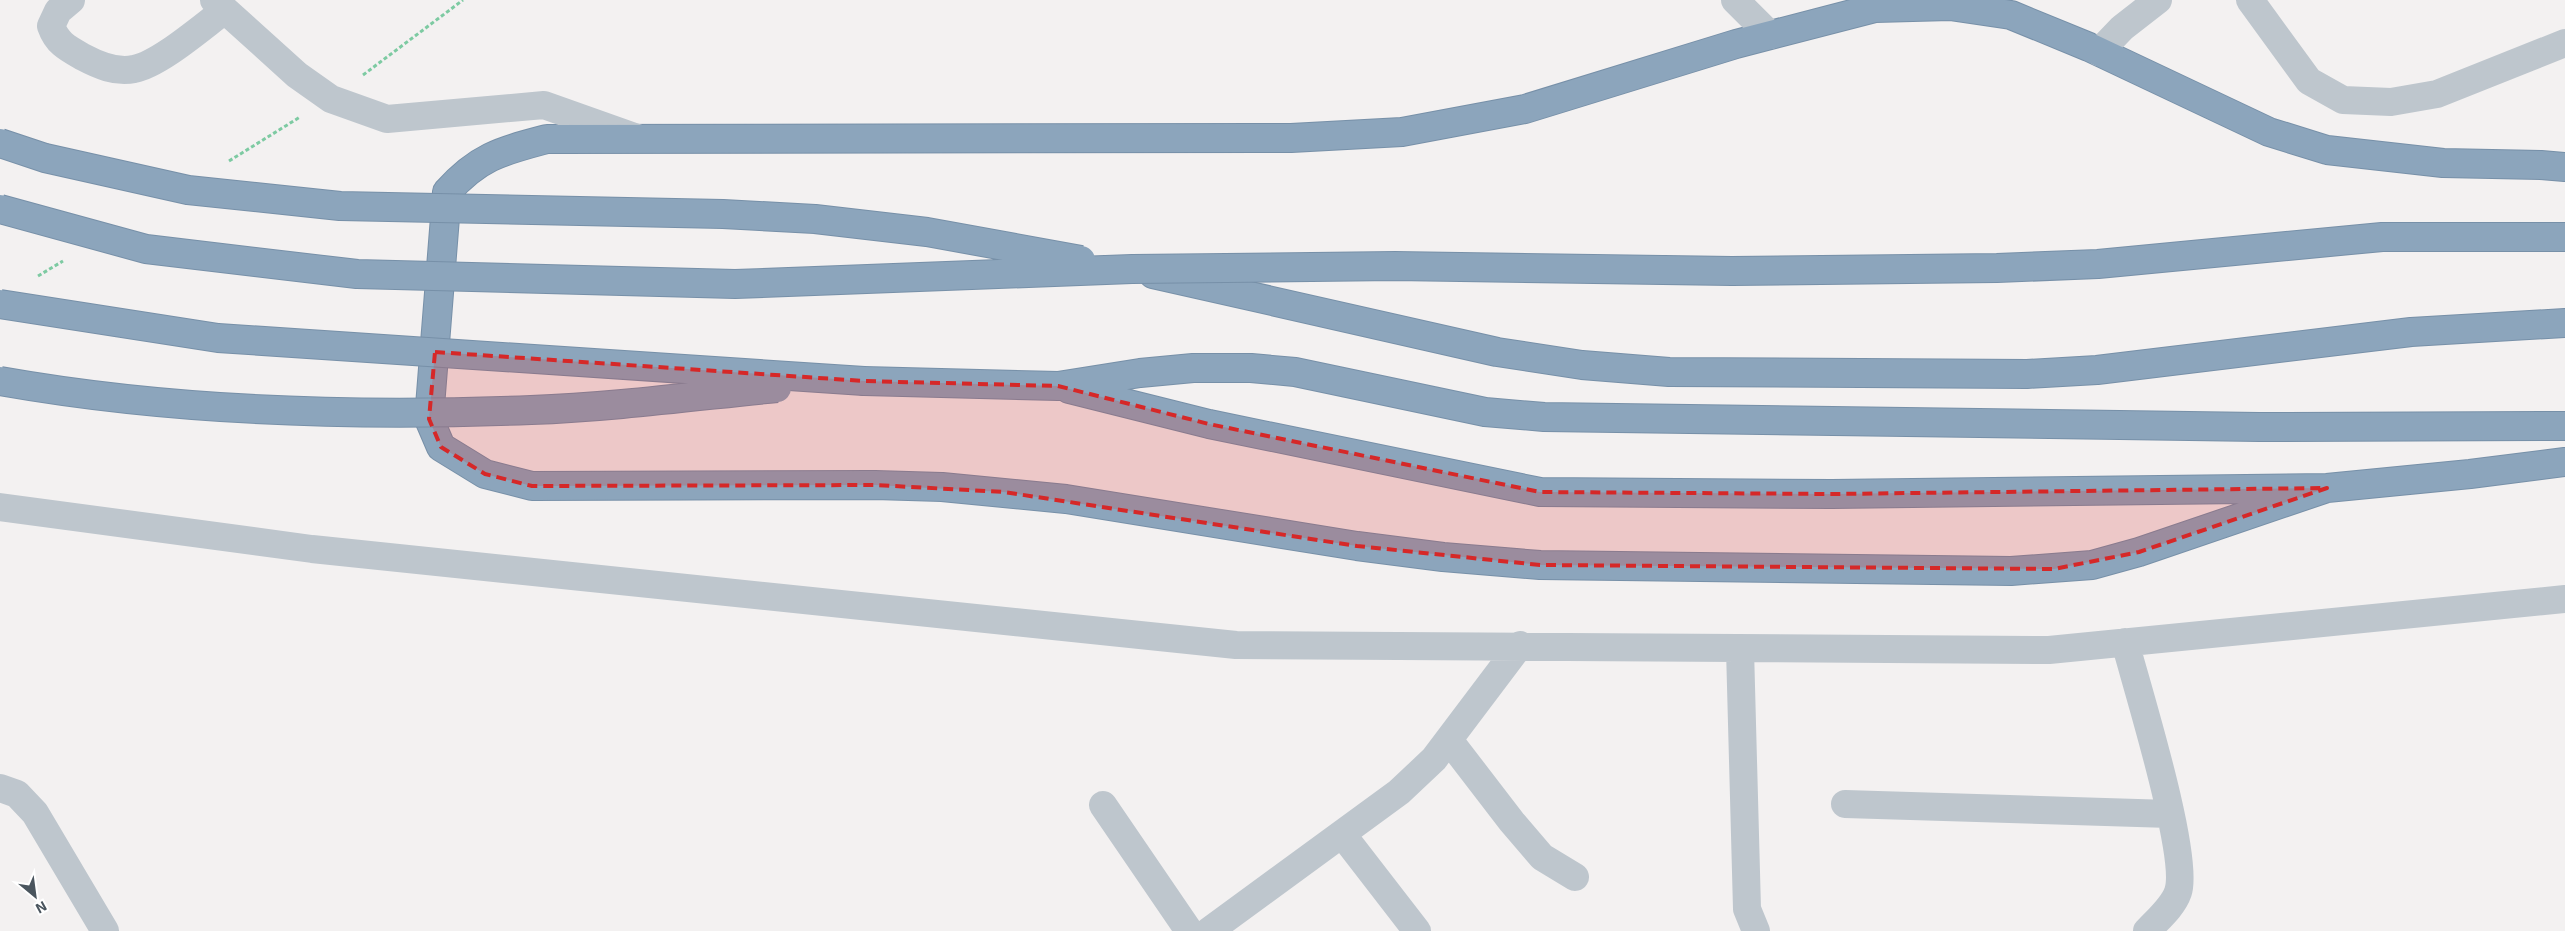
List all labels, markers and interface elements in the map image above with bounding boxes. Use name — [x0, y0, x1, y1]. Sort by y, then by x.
north arrow — [10, 871, 60, 921]
text: N — [33, 898, 50, 918]

